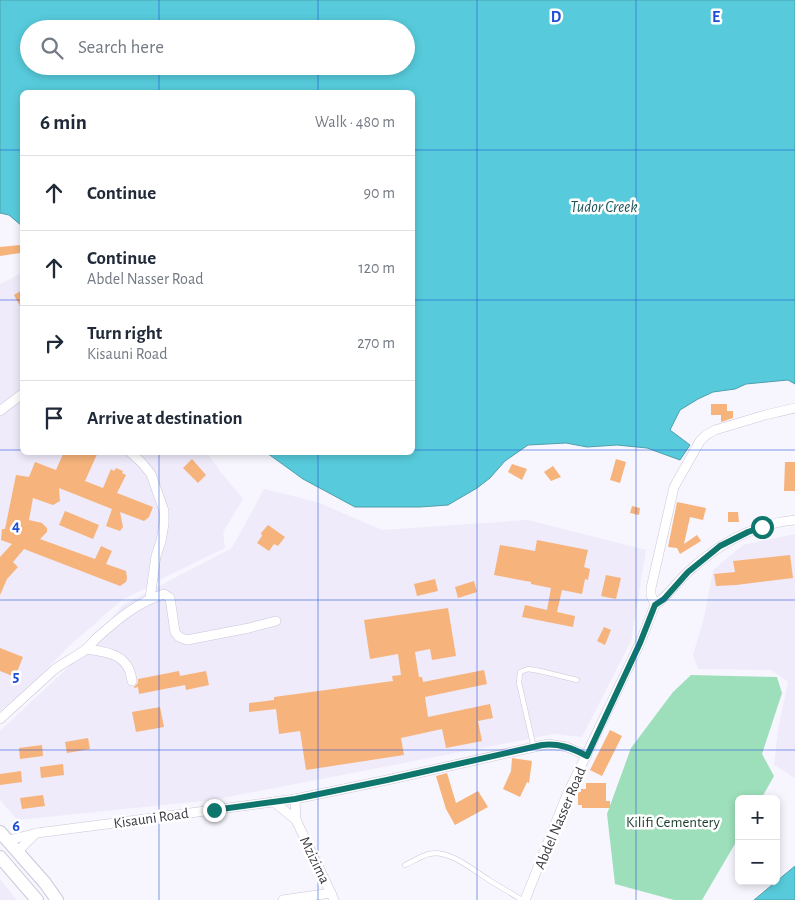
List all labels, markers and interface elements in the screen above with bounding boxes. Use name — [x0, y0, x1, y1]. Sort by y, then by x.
text: D — [551, 9, 562, 25]
text: E — [712, 9, 720, 25]
search box — [20, 20, 415, 75]
icon: search — [38, 34, 66, 62]
text: Search here — [78, 38, 164, 57]
text: 6 min — [40, 112, 87, 133]
text: Walk · 480 m — [315, 114, 395, 130]
icon: ahead — [40, 179, 68, 207]
text: Continue — [87, 184, 156, 203]
text: 90 m — [364, 185, 395, 201]
water label: Tudor Creek — [570, 199, 638, 215]
text: Continue — [87, 249, 156, 268]
icon: ahead — [40, 254, 68, 282]
text: 120 m — [358, 260, 395, 276]
text: Abdel Nasser Road — [87, 271, 204, 287]
text: Turn right — [87, 324, 162, 343]
icon: right — [40, 329, 68, 357]
text: 270 m — [357, 335, 395, 351]
text: Kisauni Road — [87, 346, 168, 362]
icon: arrive — [40, 404, 68, 432]
text: Arrive at destination — [87, 409, 243, 428]
route start — [751, 516, 774, 539]
text: 4 — [12, 518, 20, 534]
text: 5 — [13, 668, 20, 684]
street label: Abdel Nasser Road — [532, 765, 589, 871]
map controls — [735, 795, 780, 885]
button: + — [735, 795, 780, 840]
route end — [203, 799, 226, 822]
street label: Kisauni Road — [113, 806, 190, 831]
park label: Kilifi Cementery — [626, 815, 721, 830]
text: 6 — [12, 818, 20, 834]
street label: Mzizima — [297, 834, 332, 886]
button: − — [735, 840, 780, 885]

